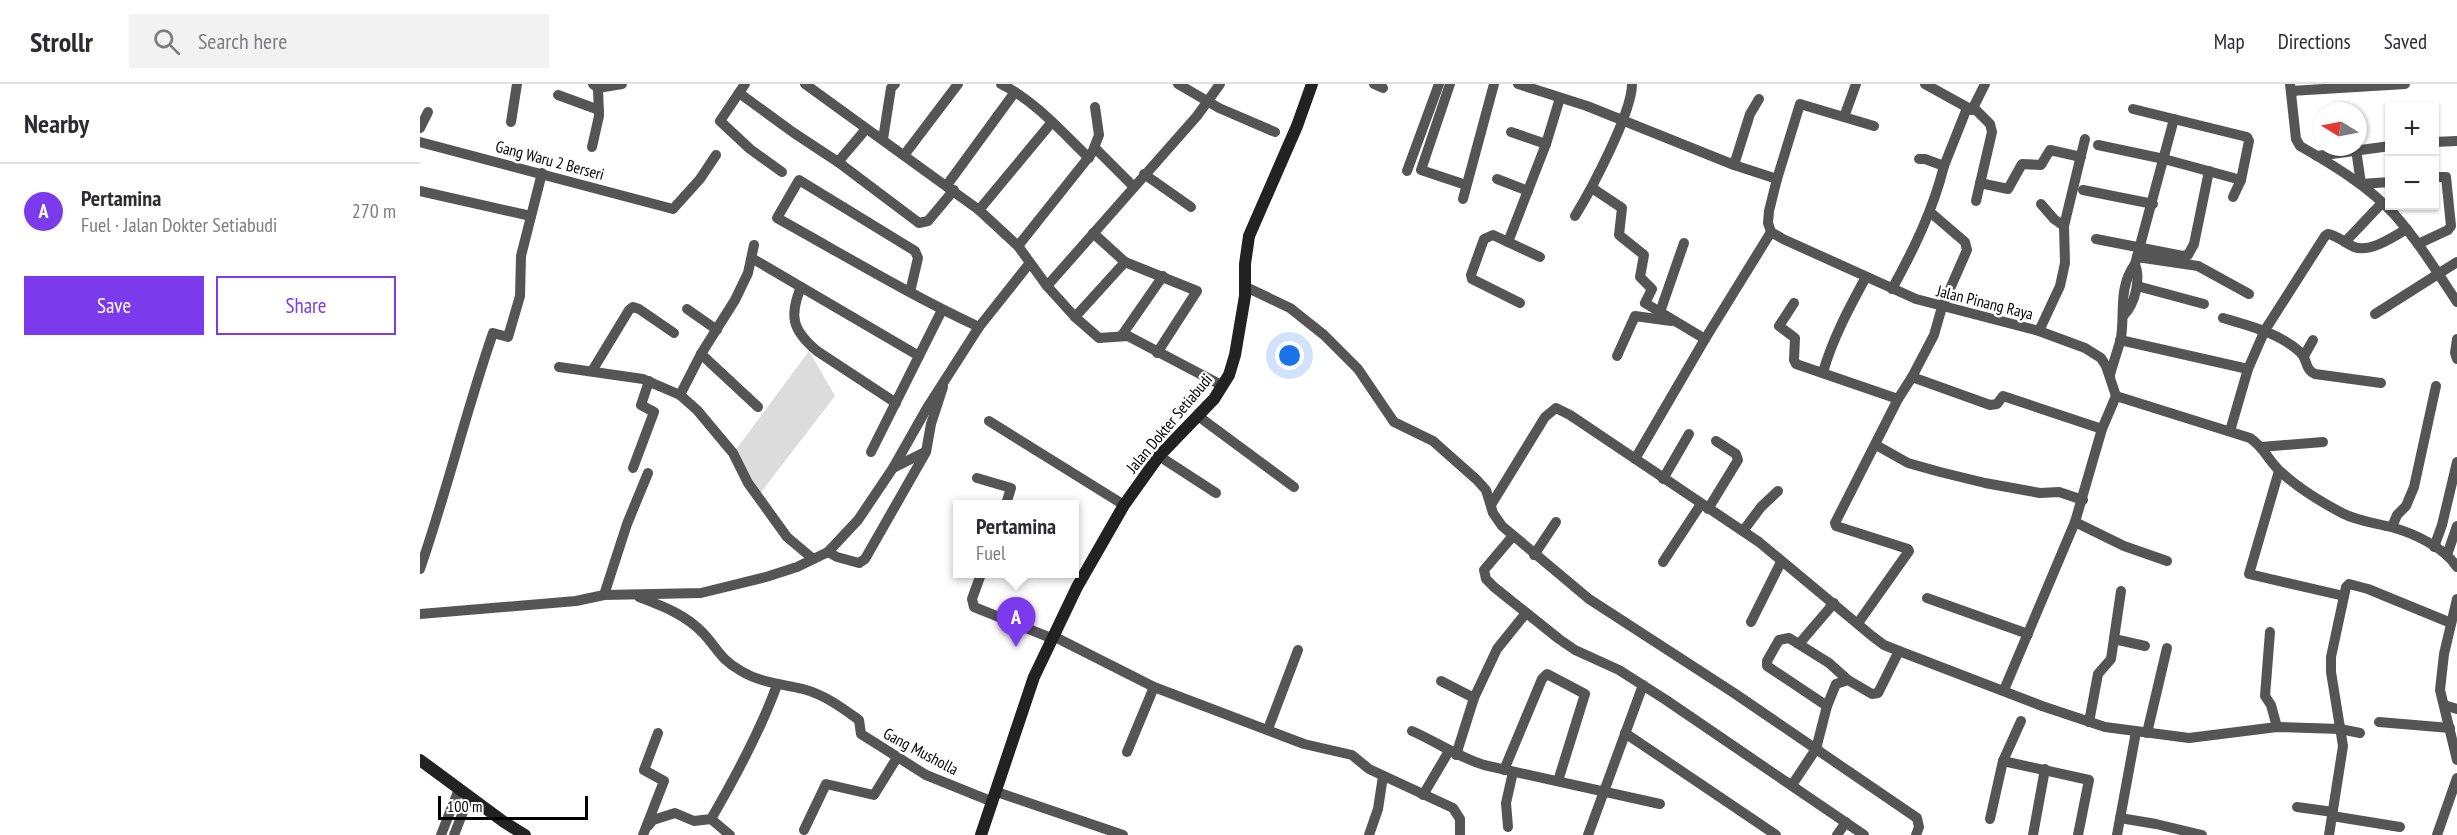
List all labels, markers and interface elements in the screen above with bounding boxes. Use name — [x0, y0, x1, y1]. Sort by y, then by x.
search box — [129, 14, 549, 68]
text: Strollr — [30, 23, 93, 60]
icon: search — [150, 25, 183, 58]
text: Search here — [198, 27, 287, 55]
text: Map — [2214, 28, 2245, 55]
text: Directions — [2278, 28, 2351, 55]
text: Saved — [2384, 28, 2427, 55]
north arrow — [2313, 102, 2367, 156]
map controls — [2385, 102, 2439, 210]
button: + — [2385, 102, 2439, 156]
text: Nearby — [24, 107, 89, 140]
street label: Gang Waru 2 Berseri — [493, 136, 607, 184]
button: − — [2385, 156, 2439, 210]
text: Pertamina — [81, 184, 161, 212]
text: A — [38, 198, 49, 224]
text: 270 m — [352, 198, 396, 224]
text: Fuel · Jalan Dokter Setiabudi — [81, 212, 277, 238]
button: Save — [24, 276, 204, 335]
button: Share — [216, 276, 396, 335]
street label: Jalan Pinang Raya — [1934, 280, 2035, 324]
your location — [1275, 341, 1304, 370]
street label: Jalan Dokter Setiabudi — [1121, 369, 1216, 477]
popup — [953, 500, 1079, 578]
text: Pertamina — [976, 512, 1056, 540]
text: Fuel — [976, 540, 1006, 566]
pin: A — [996, 598, 1036, 647]
street label: Gang Musholla — [880, 723, 962, 779]
scale bar — [438, 793, 588, 820]
text: 100 m — [447, 796, 482, 816]

